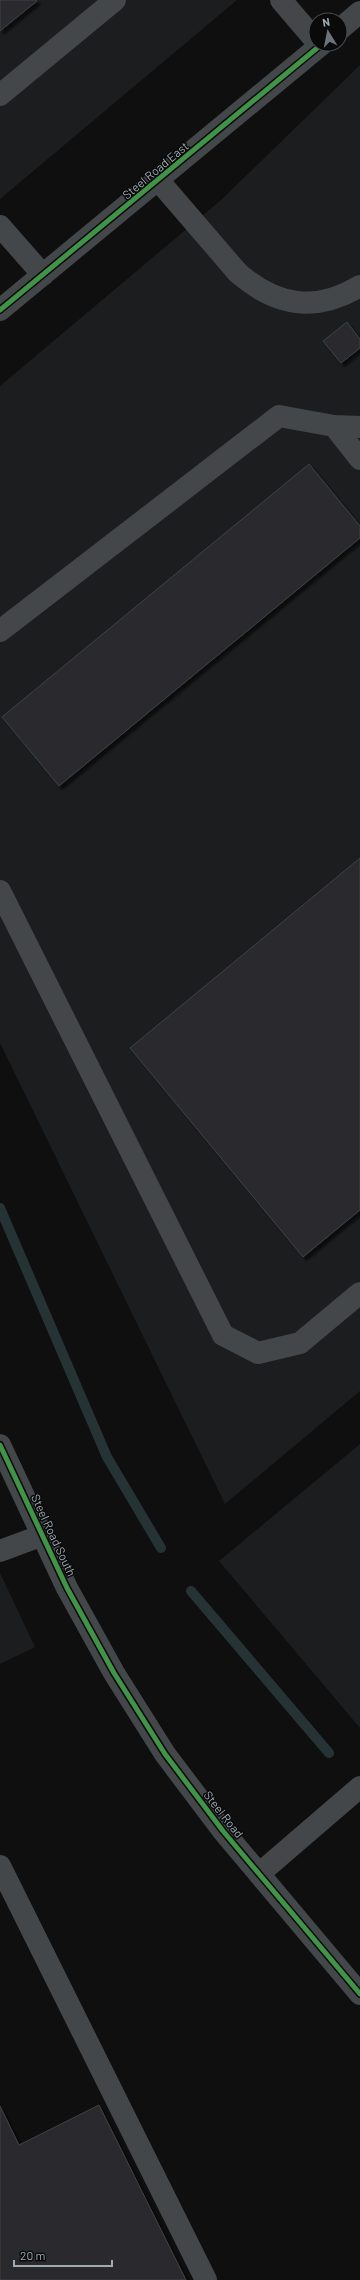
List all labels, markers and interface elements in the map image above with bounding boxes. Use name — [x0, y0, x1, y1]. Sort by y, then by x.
north arrow — [308, 12, 348, 52]
text: N — [321, 15, 331, 29]
street label: Steel Road East — [119, 138, 191, 202]
street label: Steel Road South — [29, 1492, 79, 1578]
street label: Steel Road — [201, 1788, 247, 1840]
scale bar — [14, 2242, 112, 2268]
text: 20 m — [20, 2248, 46, 2262]

